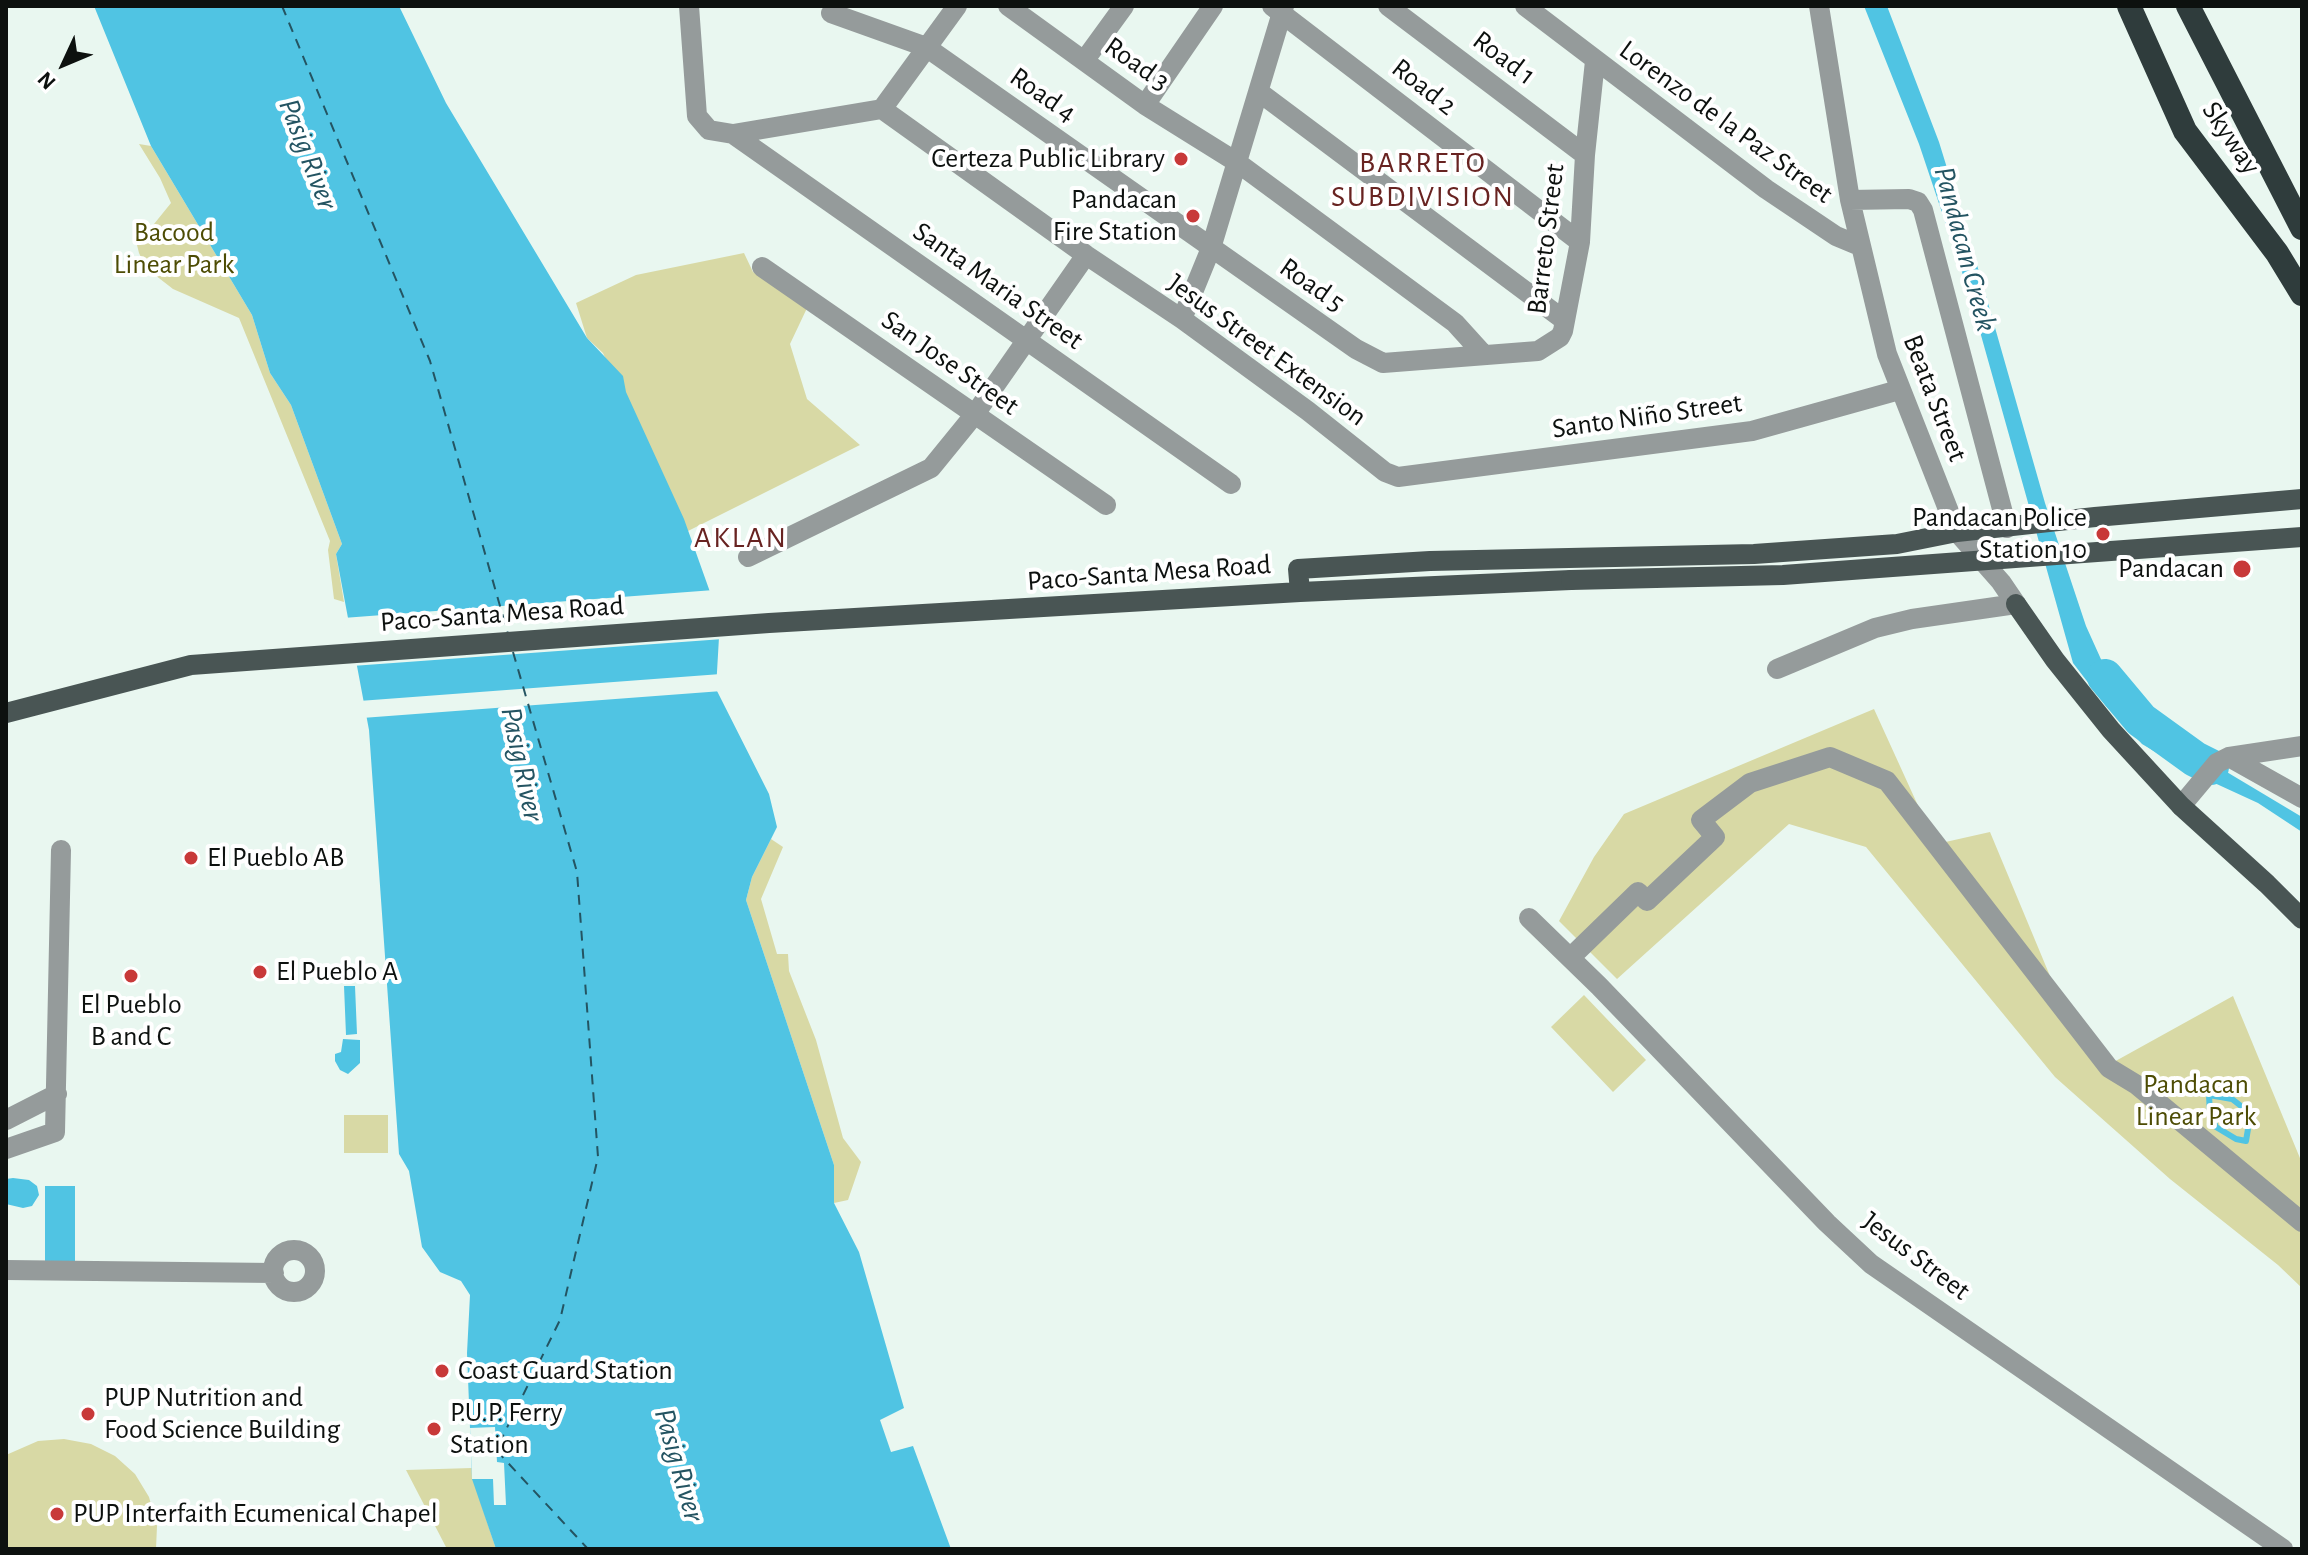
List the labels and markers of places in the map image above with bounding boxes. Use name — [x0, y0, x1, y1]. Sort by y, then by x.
place label: Certeza Public Library — [931, 142, 1165, 176]
marker: Certeza Public Library — [1172, 150, 1190, 168]
place label: Pandacan Fire Station — [1053, 183, 1177, 249]
marker: Pandacan Fire Station — [1184, 207, 1202, 225]
place label: Pandacan Police Station 10 — [1912, 501, 2087, 567]
marker: Pandacan Police Station 10 — [2094, 525, 2112, 543]
place label: Pandacan — [2118, 552, 2224, 586]
marker: Pandacan — [2231, 558, 2253, 580]
place label: El Pueblo AB — [207, 841, 344, 875]
marker: El Pueblo AB — [182, 849, 200, 867]
place label: El Pueblo A — [276, 955, 398, 989]
marker: El Pueblo A — [251, 963, 269, 981]
marker: El Pueblo B and C — [122, 967, 140, 985]
place label: El Pueblo B and C — [80, 988, 182, 1054]
place label: Coast Guard Station — [458, 1354, 673, 1388]
marker: Coast Guard Station — [433, 1362, 451, 1380]
place label: PUP Nutrition and Food Science Building — [104, 1381, 340, 1447]
place label: P.U.P. Ferry Station — [450, 1396, 563, 1462]
marker: PUP Nutrition and Food Science Building — [79, 1405, 97, 1423]
marker: P.U.P. Ferry Station — [425, 1420, 443, 1438]
place label: PUP Interfaith Ecumenical Chapel — [73, 1497, 438, 1531]
marker: PUP Interfaith Ecumenical Chapel — [48, 1505, 66, 1523]

